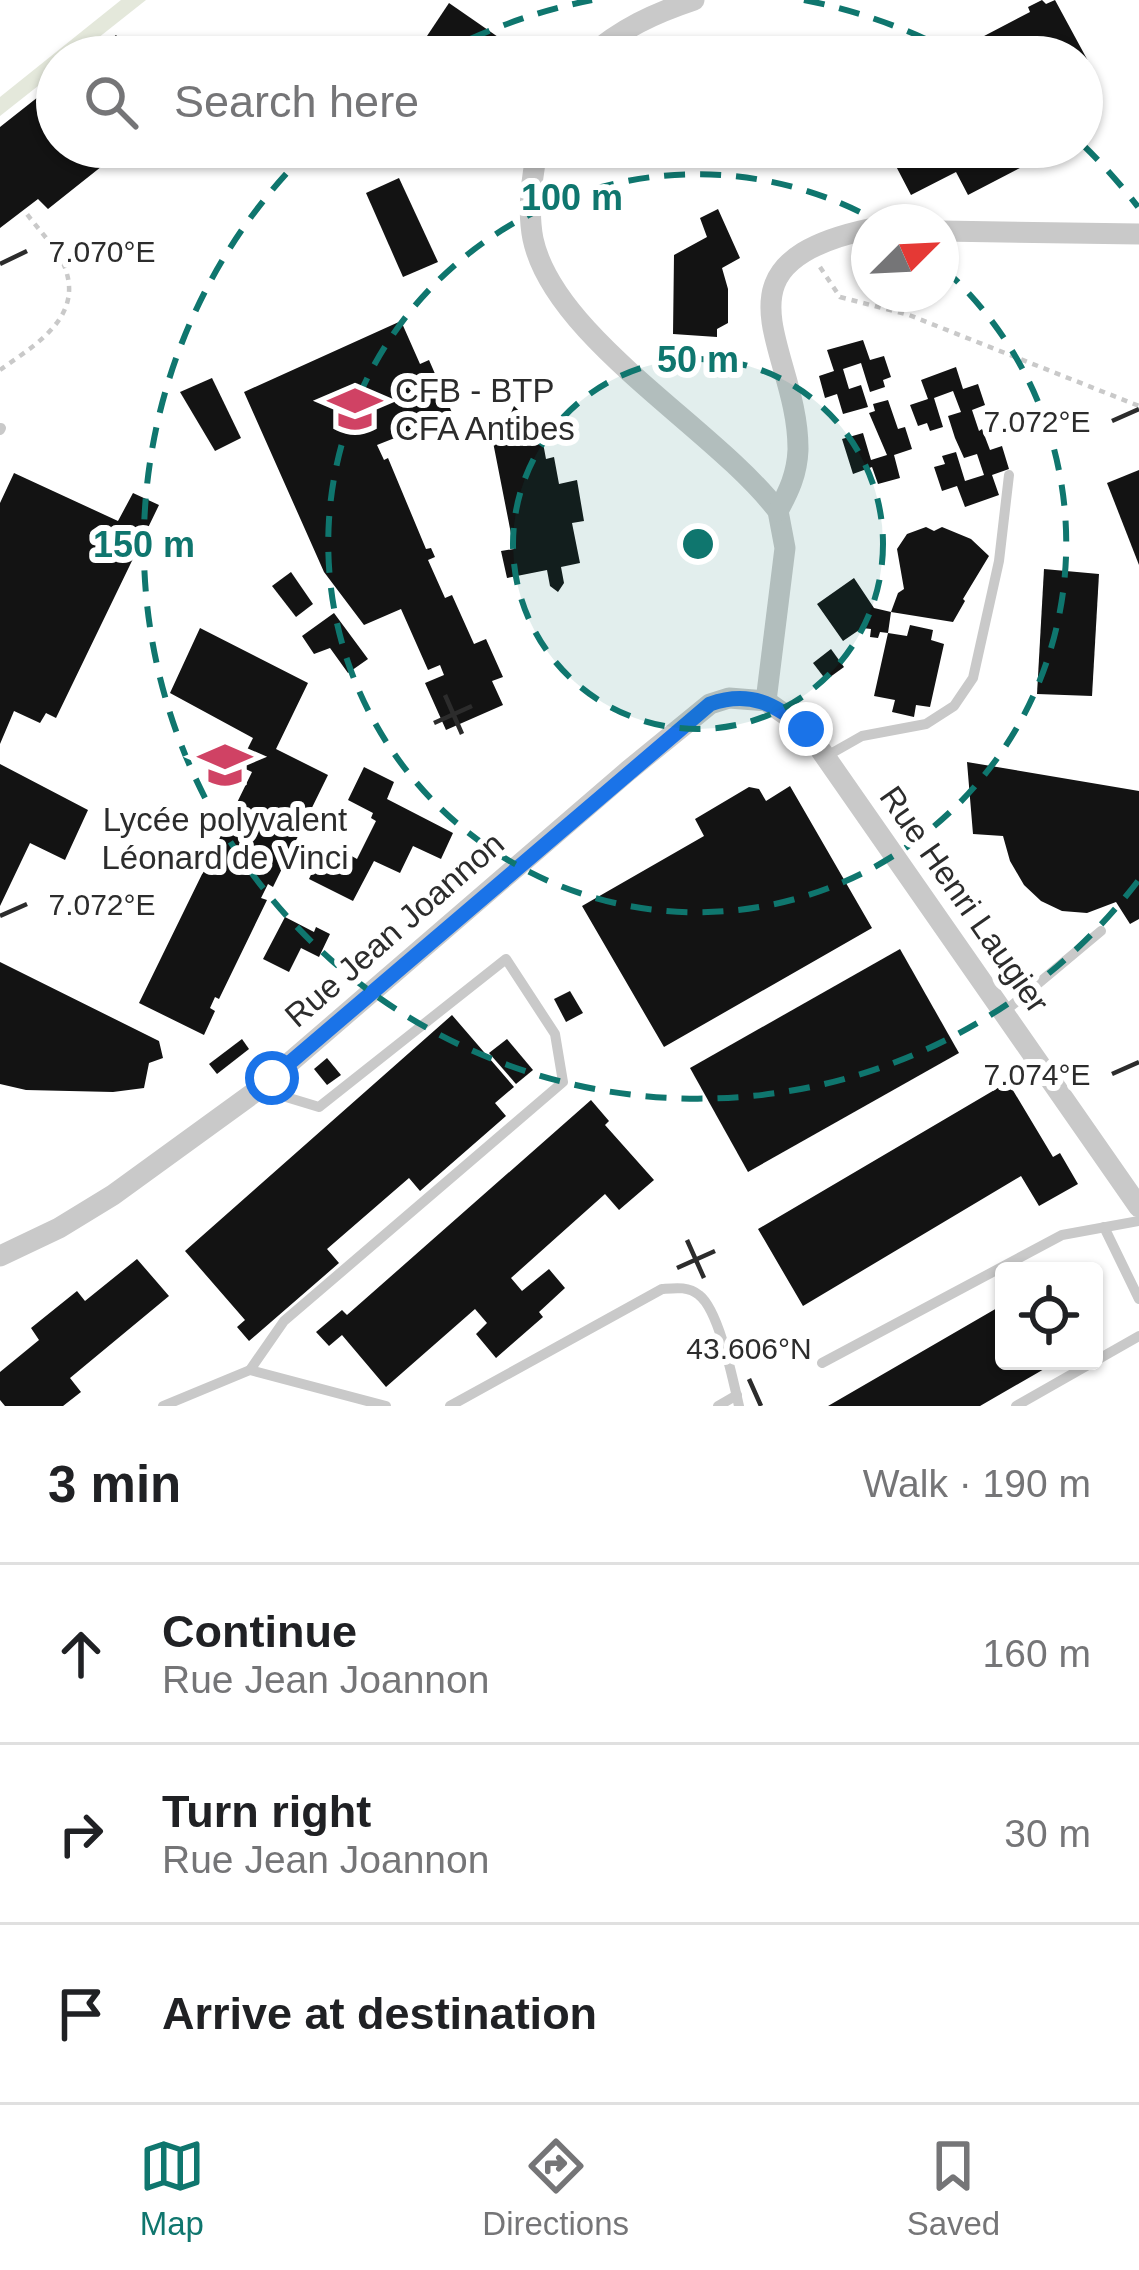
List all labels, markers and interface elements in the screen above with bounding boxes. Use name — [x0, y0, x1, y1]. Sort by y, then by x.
search box — [36, 36, 1103, 168]
icon: search — [78, 69, 144, 135]
text: Search here — [174, 76, 419, 127]
text: 100 m — [521, 177, 623, 218]
north arrow — [851, 204, 959, 312]
text: 7.070°E — [48, 235, 156, 268]
text: 50 m — [657, 339, 739, 380]
place label: CFB - BTP CFA Antibes — [395, 372, 575, 447]
school or university icon: CFB - BTP CFA Antibes — [326, 380, 384, 438]
text: 7.072°E — [983, 405, 1091, 438]
centre of rings — [677, 523, 719, 565]
text: 150 m — [93, 524, 195, 565]
route end — [779, 702, 833, 756]
school or university icon: Lycée polyvalent Léonard de Vinci — [196, 736, 254, 794]
street label: Rue Henri Laugier — [873, 779, 1057, 1020]
place label: Lycée polyvalent Léonard de Vinci — [101, 801, 349, 876]
street label: Rue Jean Joannon — [278, 825, 511, 1034]
text: 7.072°E — [48, 888, 156, 921]
route start — [245, 1051, 299, 1105]
text: 7.074°E — [983, 1058, 1091, 1091]
map controls — [995, 1262, 1103, 1370]
button: locate — [995, 1262, 1103, 1370]
text: 43.606°N — [686, 1332, 812, 1365]
text: 3 min — [48, 1456, 181, 1513]
text: Walk · 190 m — [863, 1462, 1091, 1505]
text: Continue — [162, 1606, 357, 1657]
icon: ahead — [48, 1621, 114, 1687]
text: 160 m — [983, 1632, 1091, 1675]
text: Rue Jean Joannon — [162, 1658, 489, 1701]
text: Turn right — [162, 1786, 371, 1837]
icon: right — [48, 1801, 114, 1867]
text: 30 m — [1004, 1812, 1091, 1855]
text: Rue Jean Joannon — [162, 1838, 489, 1881]
icon: arrive — [48, 1981, 114, 2047]
text: Arrive at destination — [162, 1988, 597, 2039]
tab: Map — [139, 2133, 205, 2243]
tab: Directions — [482, 2133, 629, 2243]
tab: Saved — [907, 2133, 1000, 2243]

